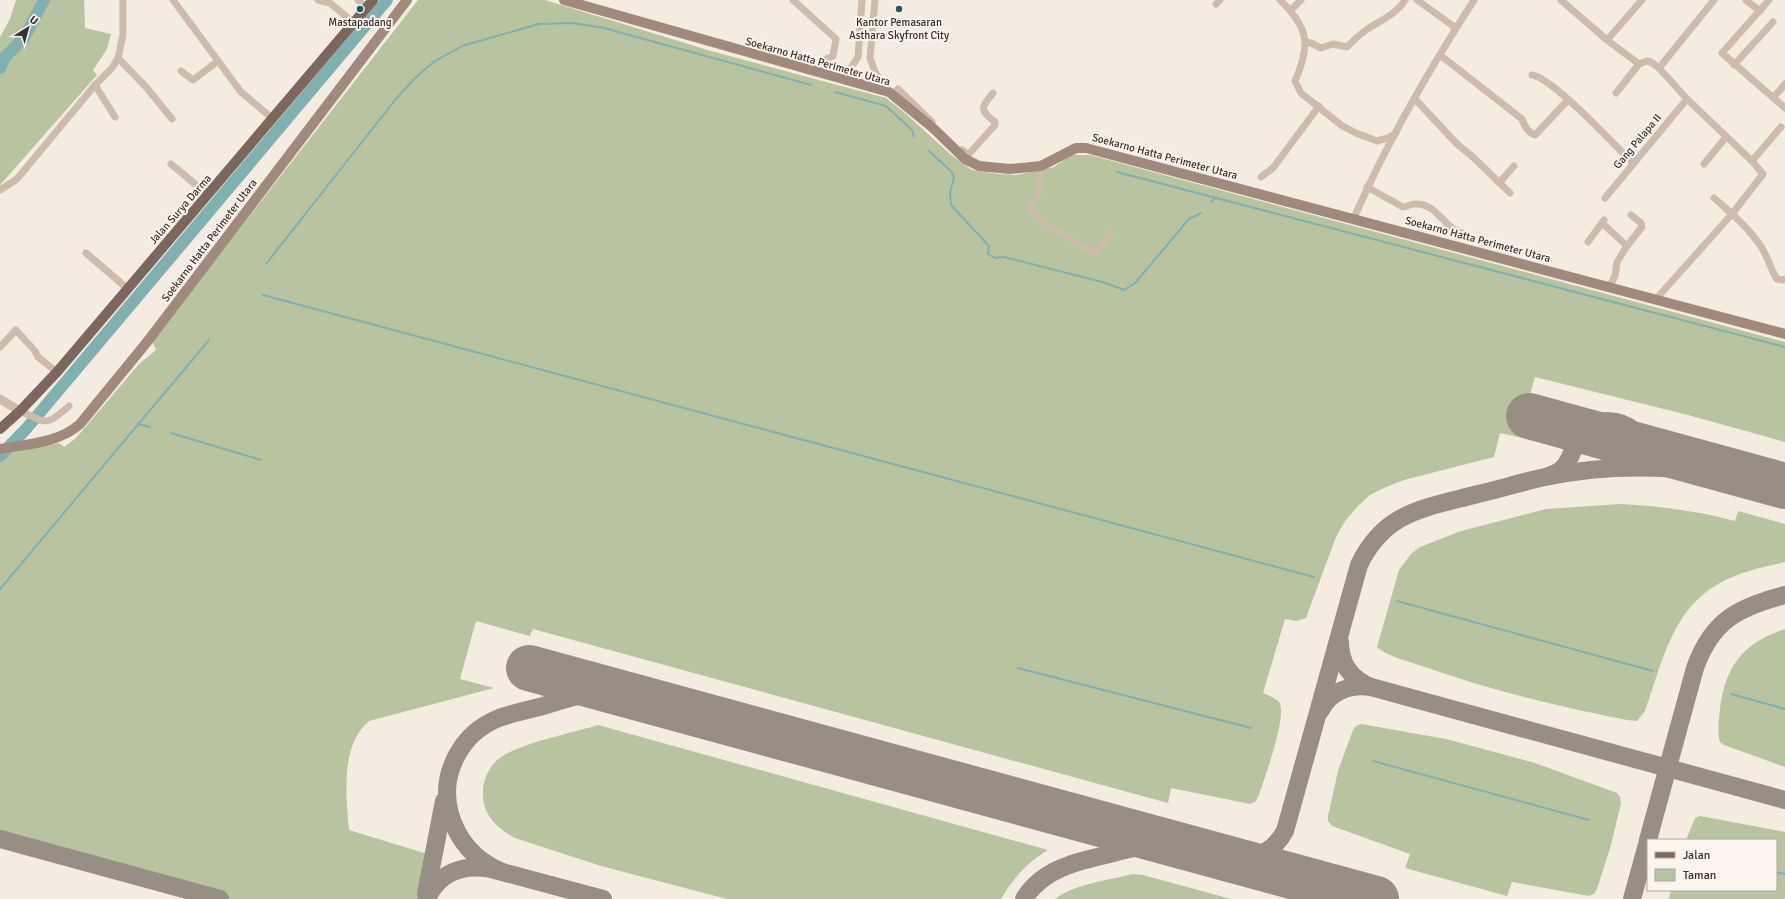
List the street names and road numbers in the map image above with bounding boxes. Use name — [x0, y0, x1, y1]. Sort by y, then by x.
street label: Soekarno Hatta Perimeter Utara — [744, 35, 892, 89]
street label: Gang Palapa II — [1611, 111, 1664, 171]
street label: Soekarno Hatta Perimeter Utara — [1091, 131, 1239, 182]
street label: Jalan Surya Darma — [147, 172, 214, 247]
street label: Soekarno Hatta Perimeter Utara — [159, 176, 260, 304]
street label: Soekarno Hatta Perimeter Utara — [1404, 214, 1552, 265]

